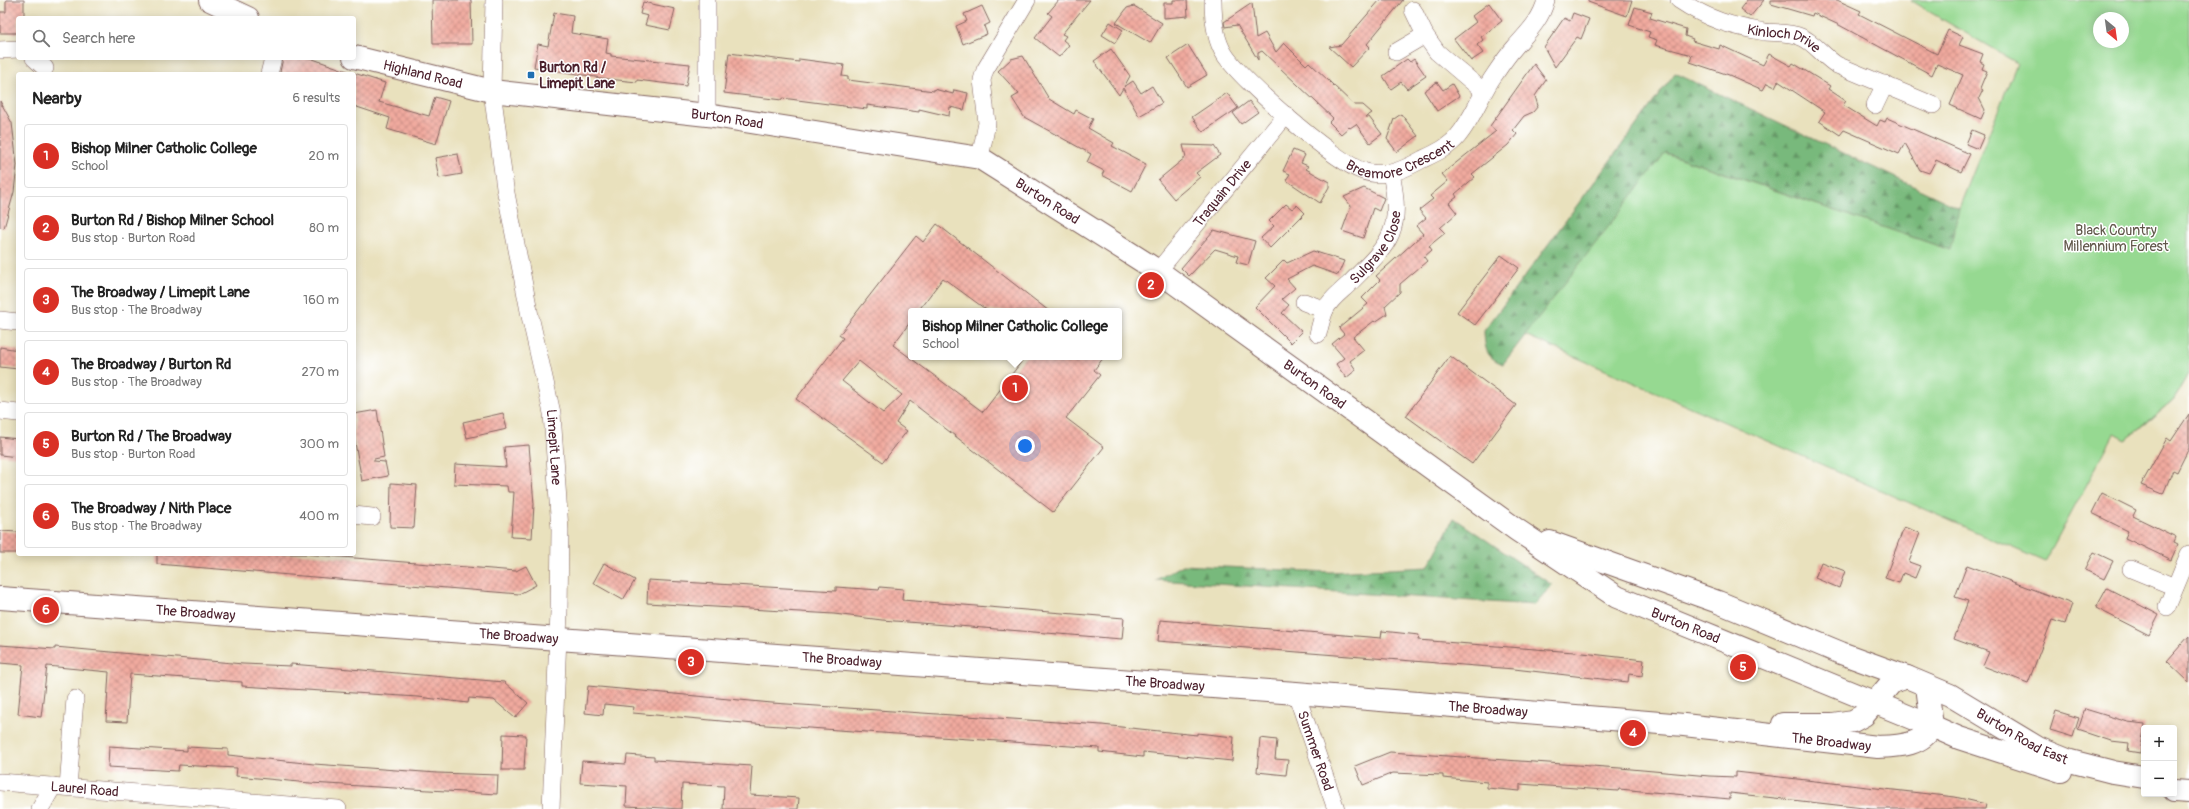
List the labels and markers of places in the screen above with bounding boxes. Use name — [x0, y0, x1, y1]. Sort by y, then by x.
place label: Burton Rd / Limepit Lane — [539, 59, 616, 92]
marker: Burton Rd / Limepit Lane — [526, 70, 536, 80]
pin: 2 — [1138, 270, 1164, 300]
pin: 1 — [1002, 373, 1028, 403]
pin: 6 — [33, 595, 59, 625]
pin: 3 — [678, 647, 704, 677]
pin: 5 — [1730, 652, 1756, 682]
pin: 4 — [1620, 718, 1646, 748]

